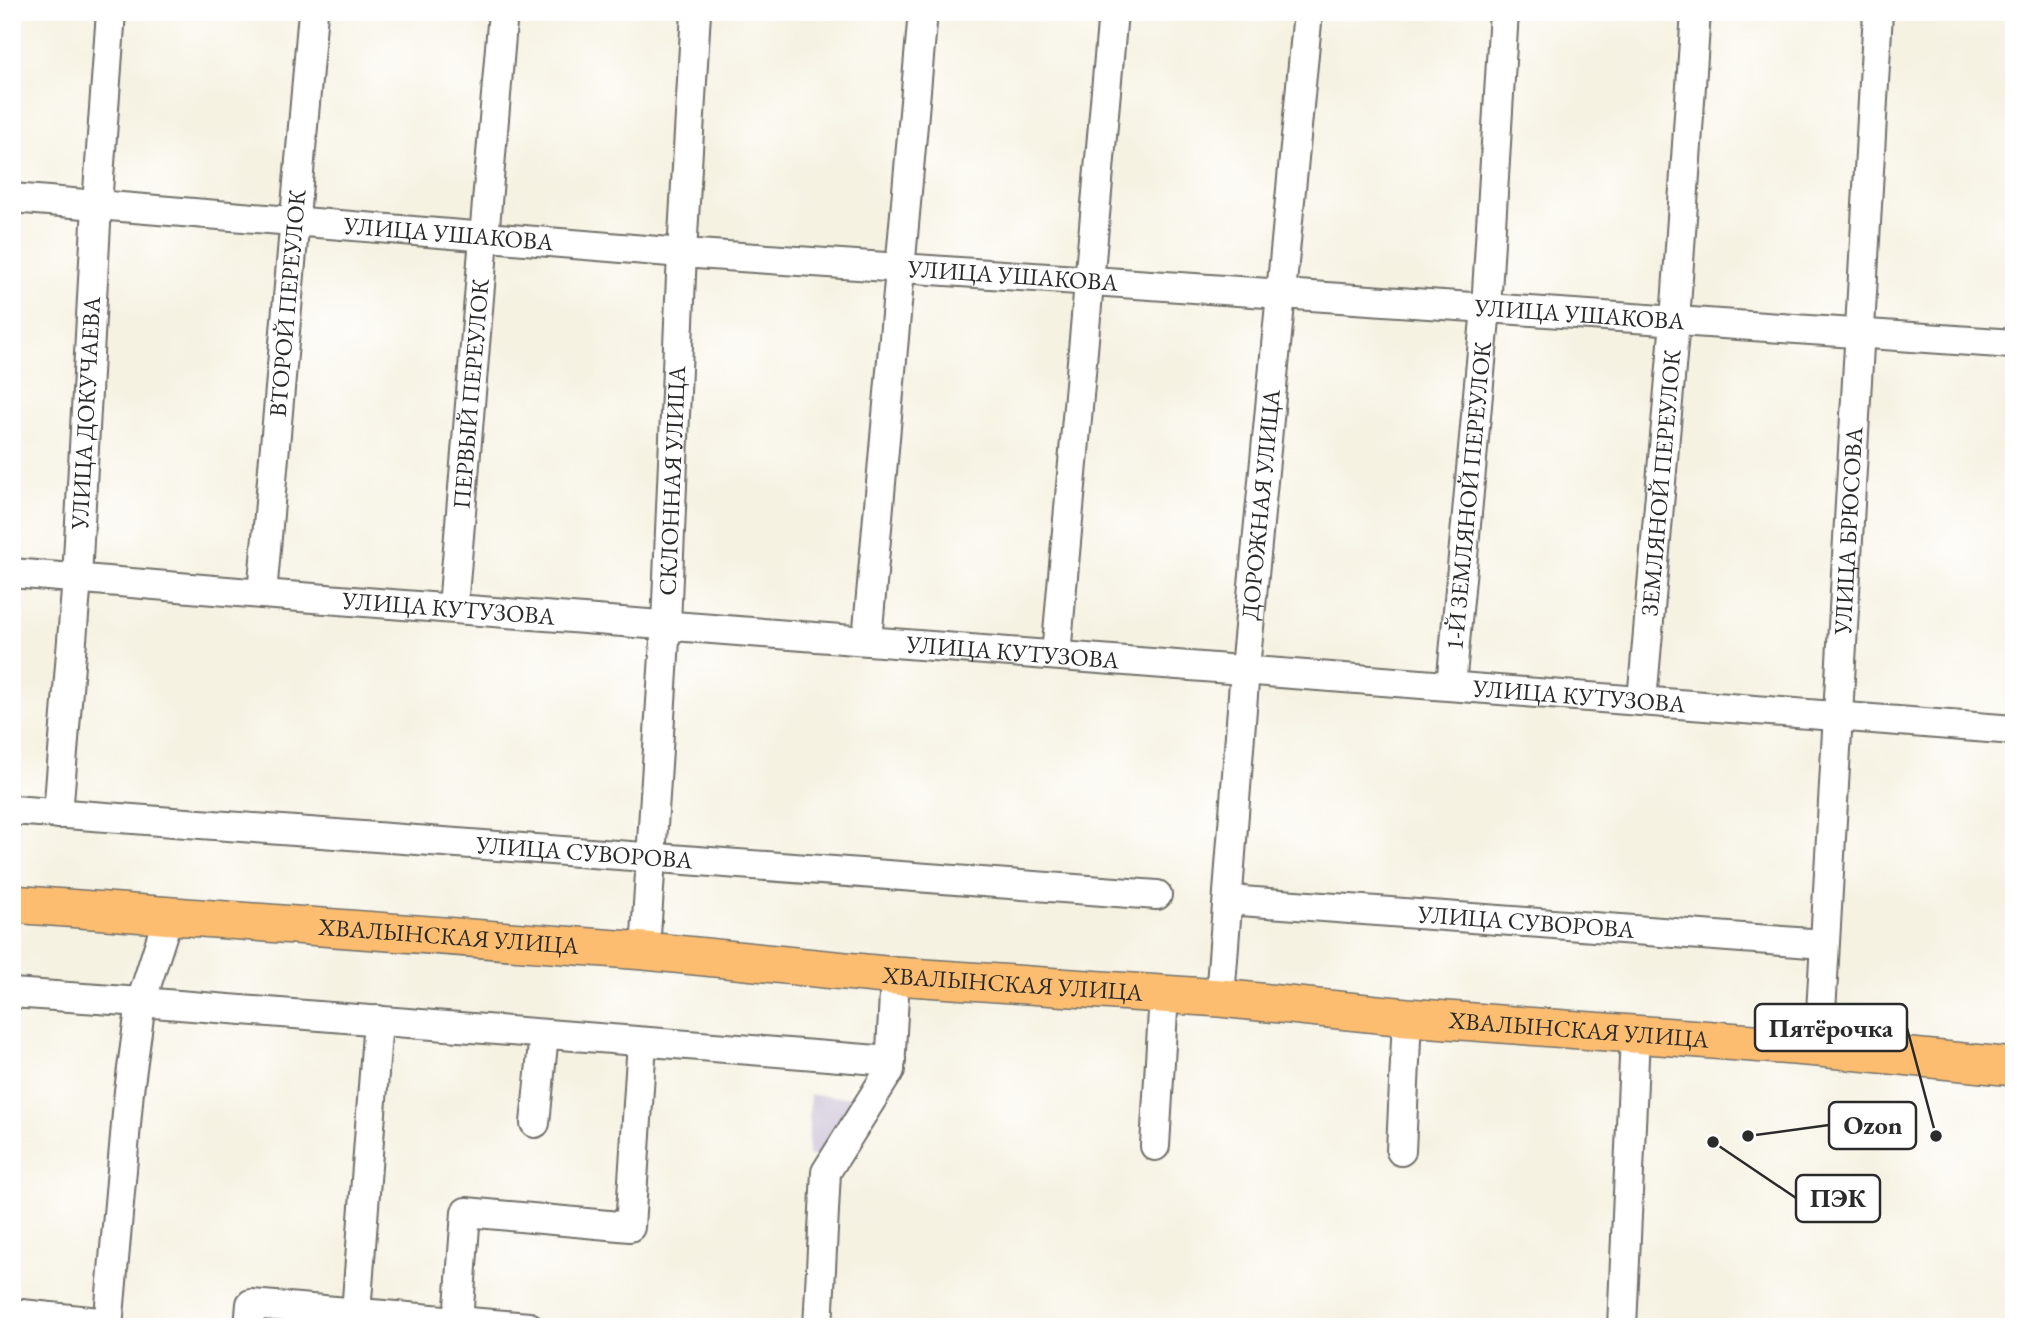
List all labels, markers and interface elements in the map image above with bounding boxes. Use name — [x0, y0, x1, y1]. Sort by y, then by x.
street label: ВТОРОЙ ПЕРЕУЛОК — [262, 188, 312, 418]
street label: УЛИЦА УШАКОВА — [341, 209, 555, 257]
street label: УЛИЦА УШАКОВА — [906, 252, 1120, 298]
street label: ПЕРВЫЙ ПЕРЕУЛОК — [445, 277, 496, 510]
street label: УЛИЦА УШАКОВА — [1473, 291, 1686, 336]
street label: УЛИЦА ДОКУЧАЕВА — [64, 295, 107, 531]
street label: 1-Й ЗЕМЛЯНОЙ ПЕРЕУЛОК — [1438, 340, 1498, 651]
street label: ЗЕМЛЯНОЙ ПЕРЕУЛОК — [1633, 348, 1687, 617]
street label: СКЛОННАЯ УЛИЦА — [651, 365, 692, 596]
street label: ДОРОЖНАЯ УЛИЦА — [1234, 387, 1287, 621]
street label: УЛИЦА БРЮСОВА — [1827, 426, 1869, 637]
street label: УЛИЦА КУТУЗОВА — [340, 584, 557, 632]
street label: УЛИЦА КУТУЗОВА — [904, 628, 1121, 676]
street label: УЛИЦА КУТУЗОВА — [1471, 672, 1687, 719]
street label: УЛИЦА СУВОРОВА — [474, 828, 694, 876]
street label: УЛИЦА СУВОРОВА — [1416, 898, 1636, 945]
street label: ХВАЛЫНСКАЯ УЛИЦА — [317, 911, 580, 961]
street label: ХВАЛЫНСКАЯ УЛИЦА — [880, 959, 1144, 1008]
street label: ХВАЛЫНСКАЯ УЛИЦА — [1447, 1004, 1710, 1055]
callout: Пятёрочка — [1755, 1004, 1907, 1051]
text: Пятёрочка — [1769, 1011, 1894, 1045]
callout: Ozon — [1829, 1102, 1916, 1149]
text: Ozon — [1844, 1108, 1903, 1142]
callout: ПЭК — [1796, 1175, 1880, 1222]
text: ПЭК — [1810, 1181, 1867, 1215]

